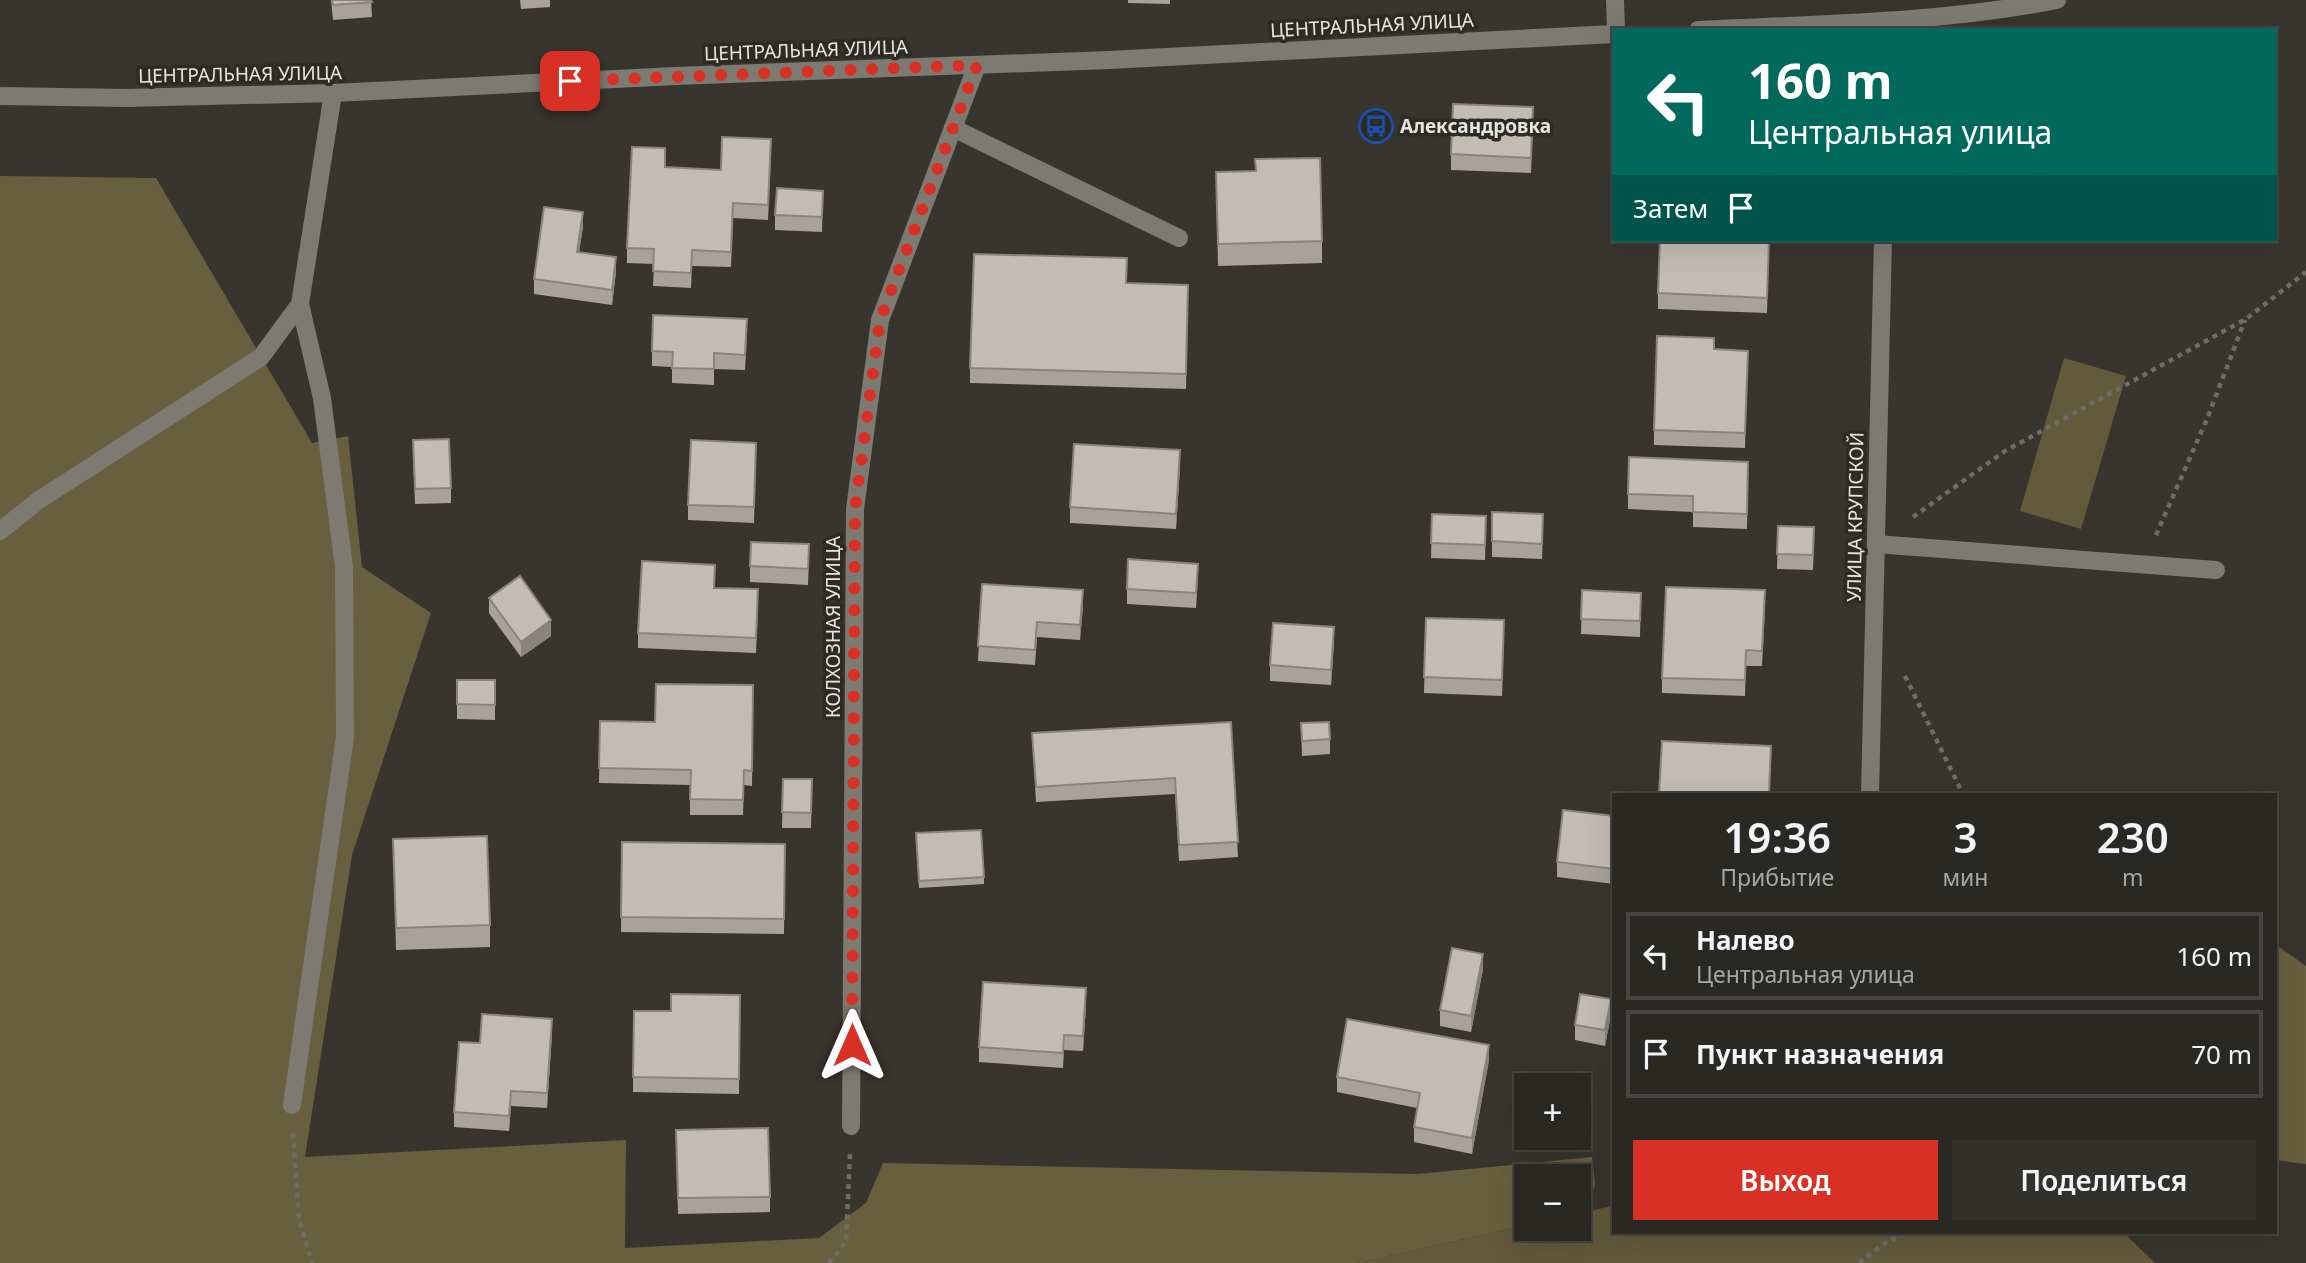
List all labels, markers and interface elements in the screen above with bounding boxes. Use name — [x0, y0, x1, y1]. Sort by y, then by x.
street label: ЦЕНТРАЛЬНАЯ УЛИЦА — [1270, 7, 1475, 43]
street label: ЦЕНТРАЛЬНАЯ УЛИЦА — [704, 33, 909, 67]
text: 160 m — [1748, 47, 1893, 113]
pin — [540, 51, 600, 111]
icon: left — [1633, 56, 1724, 147]
street label: ЦЕНТРАЛЬНАЯ УЛИЦА — [138, 59, 343, 89]
icon: arrive — [551, 62, 589, 100]
bus stop icon: Александровка — [1357, 107, 1395, 145]
text: Центральная улица — [1748, 110, 2052, 153]
place label: Александровка — [1400, 113, 1551, 139]
icon: arrive — [1722, 189, 1760, 227]
text: Затем — [1633, 190, 1708, 226]
street label: УЛИЦА КРУПСКОЙ — [1841, 432, 1869, 602]
street label: КОЛХОЗНАЯ УЛИЦА — [820, 535, 846, 718]
text: 19:36 — [1723, 808, 1831, 865]
text: 3 — [1953, 808, 1977, 865]
text: 230 — [2097, 808, 2169, 865]
text: Прибытие — [1720, 861, 1834, 893]
text: мин — [1942, 861, 1988, 893]
text: m — [2122, 861, 2144, 893]
text: Налево — [1696, 922, 1795, 958]
icon: left — [1637, 937, 1675, 975]
text: 160 m — [2176, 938, 2252, 974]
text: Центральная улица — [1696, 958, 1915, 990]
position arrow — [815, 1008, 889, 1082]
icon: arrive — [1637, 1035, 1675, 1073]
text: Пункт назначения — [1696, 1036, 1944, 1072]
text: 70 m — [2191, 1036, 2252, 1072]
map controls — [1514, 1073, 1591, 1241]
button: + — [1514, 1073, 1591, 1150]
button: Выход — [1633, 1140, 1938, 1220]
button: Поделиться — [1952, 1140, 2256, 1220]
button: − — [1514, 1164, 1591, 1241]

